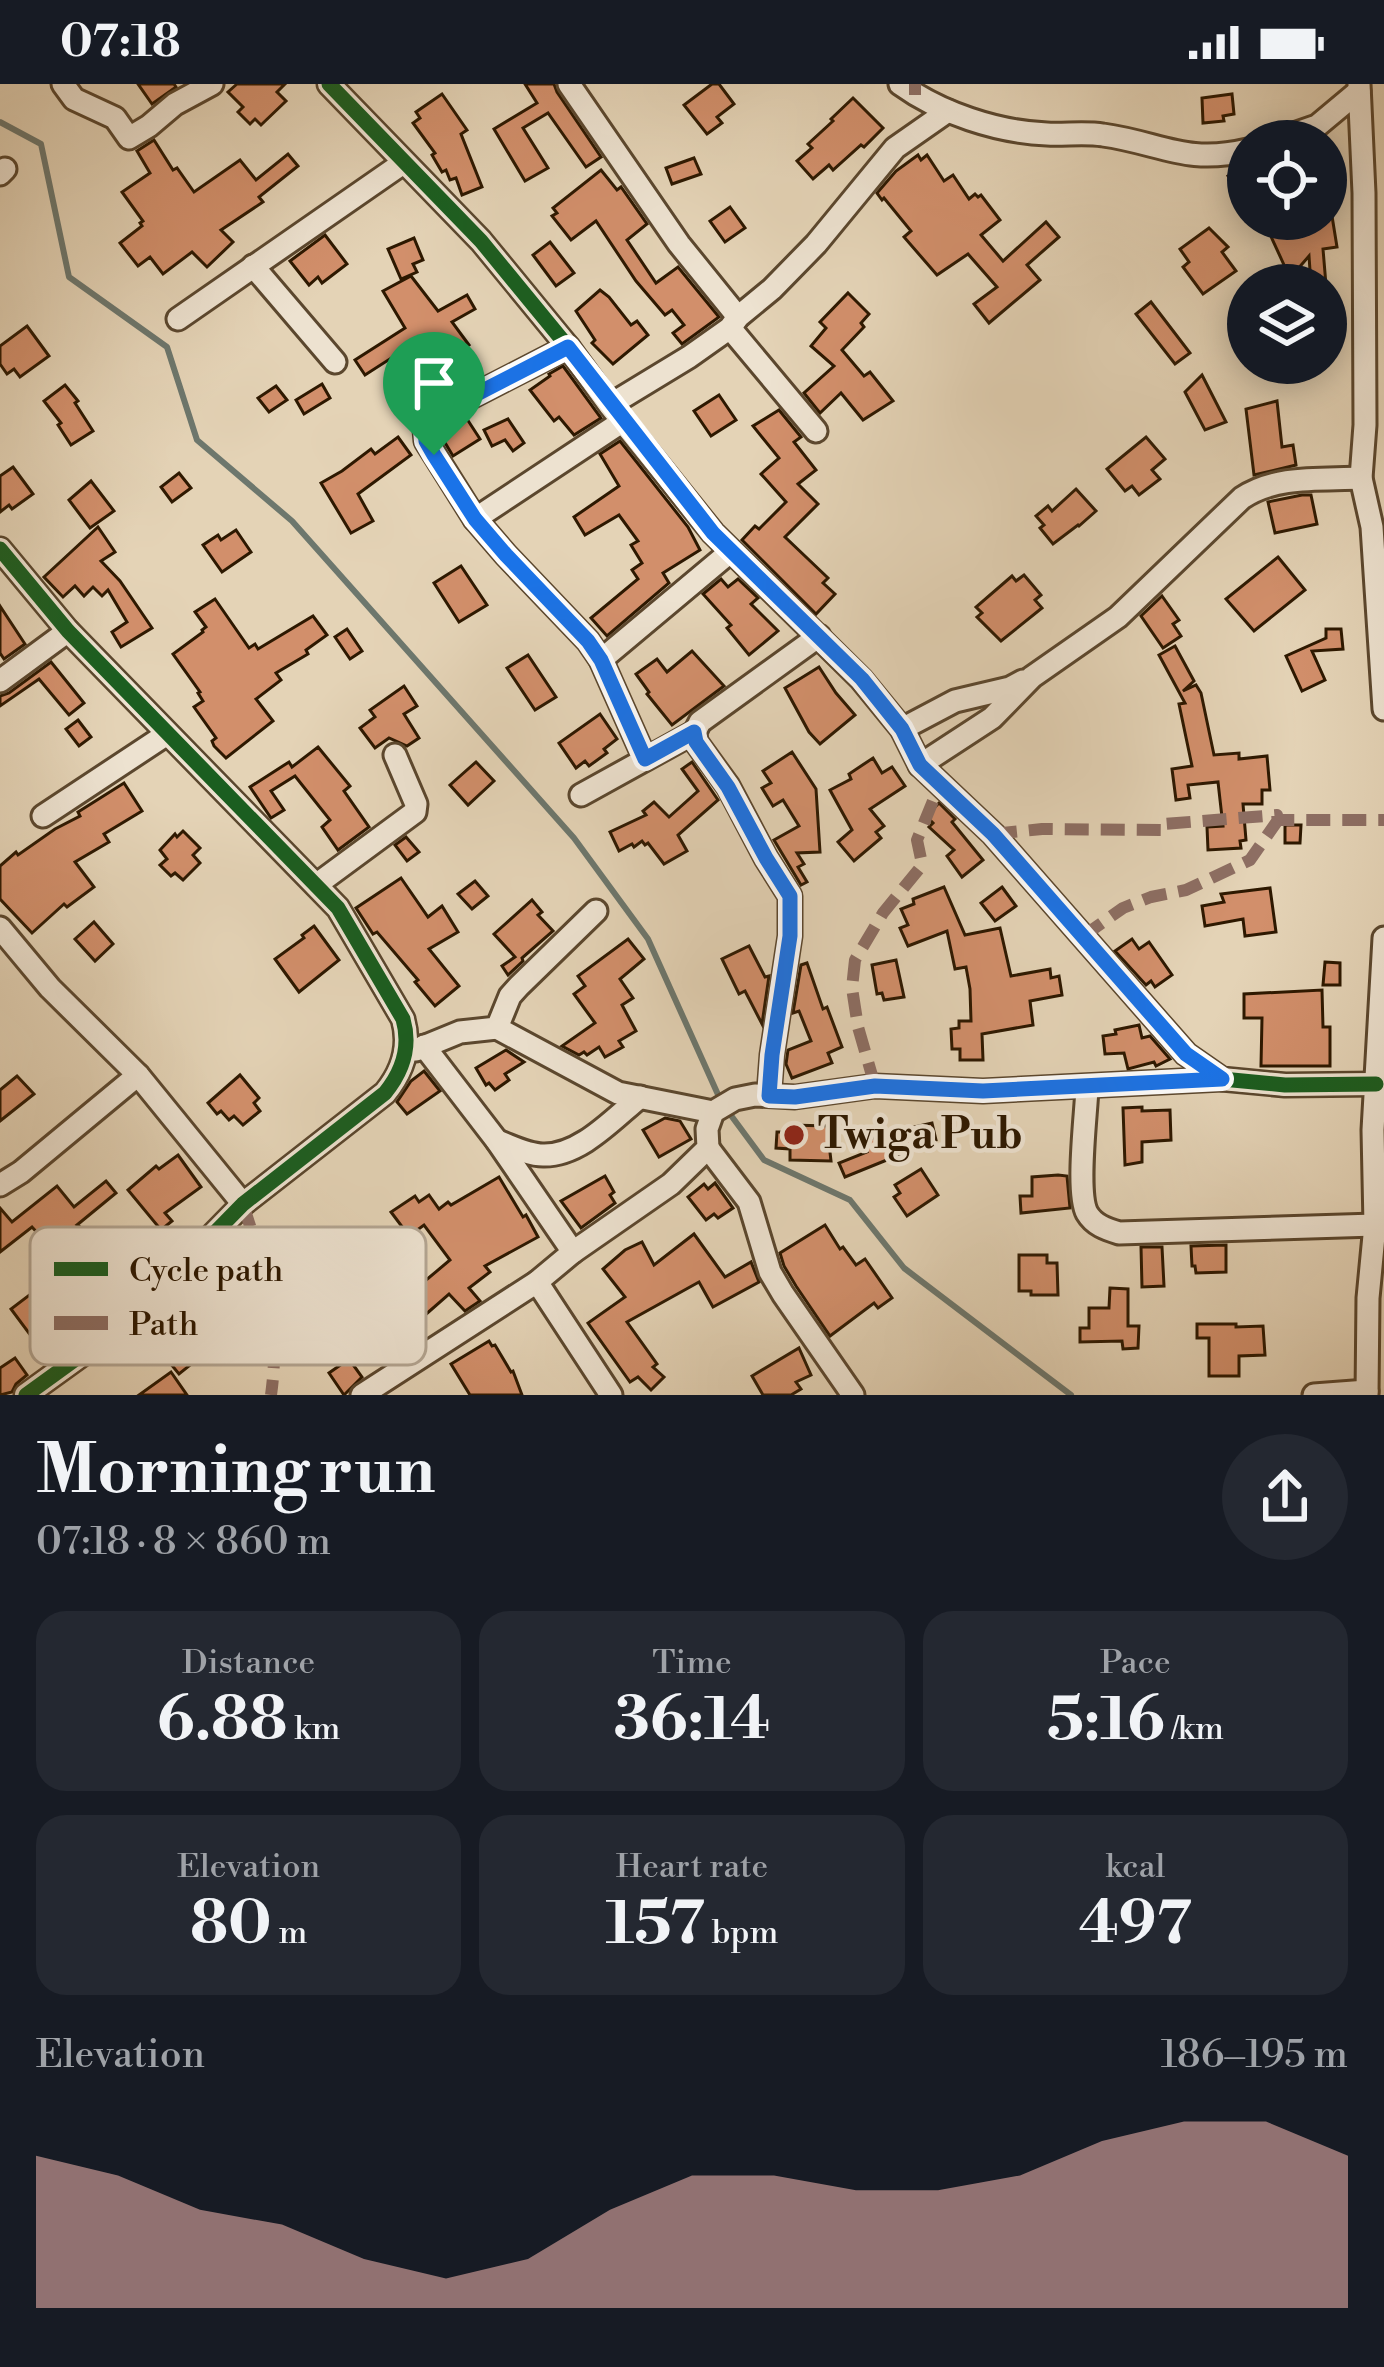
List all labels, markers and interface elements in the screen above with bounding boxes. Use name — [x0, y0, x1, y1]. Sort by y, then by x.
text: 07:18 — [60, 14, 181, 71]
map controls — [1227, 120, 1347, 384]
button: locate — [1227, 120, 1347, 240]
button: layers — [1227, 264, 1347, 384]
pin — [383, 332, 485, 455]
icon: arrive — [401, 350, 467, 416]
place label: Twiga Pub — [818, 1109, 1023, 1162]
marker: Twiga Pub — [781, 1122, 807, 1148]
legend — [30, 1227, 426, 1365]
text: Cycle path — [129, 1251, 283, 1292]
text: Path — [129, 1305, 198, 1346]
text: Morning run — [36, 1431, 435, 1514]
button: share — [1222, 1434, 1348, 1560]
text: 07:18 · 8 × 860 m — [36, 1518, 331, 1567]
text: Distance — [182, 1643, 315, 1684]
text: Time — [652, 1643, 732, 1684]
text: Pace — [1100, 1643, 1171, 1684]
text: 6.88 — [157, 1684, 288, 1759]
text: 36:14 — [614, 1684, 770, 1759]
text: 5:16 — [1047, 1684, 1165, 1759]
text: km — [288, 1709, 340, 1750]
text: /km — [1165, 1709, 1224, 1750]
text: Elevation — [177, 1847, 320, 1888]
text: Heart rate — [616, 1847, 768, 1888]
text: kcal — [1105, 1847, 1165, 1888]
text: 80 — [190, 1888, 272, 1963]
text: 157 — [605, 1888, 705, 1963]
text: 497 — [1079, 1888, 1192, 1963]
text: m — [272, 1913, 307, 1954]
text: bpm — [705, 1913, 779, 1954]
text: Elevation — [36, 2031, 205, 2080]
text: 186–195 m — [1161, 2031, 1348, 2080]

